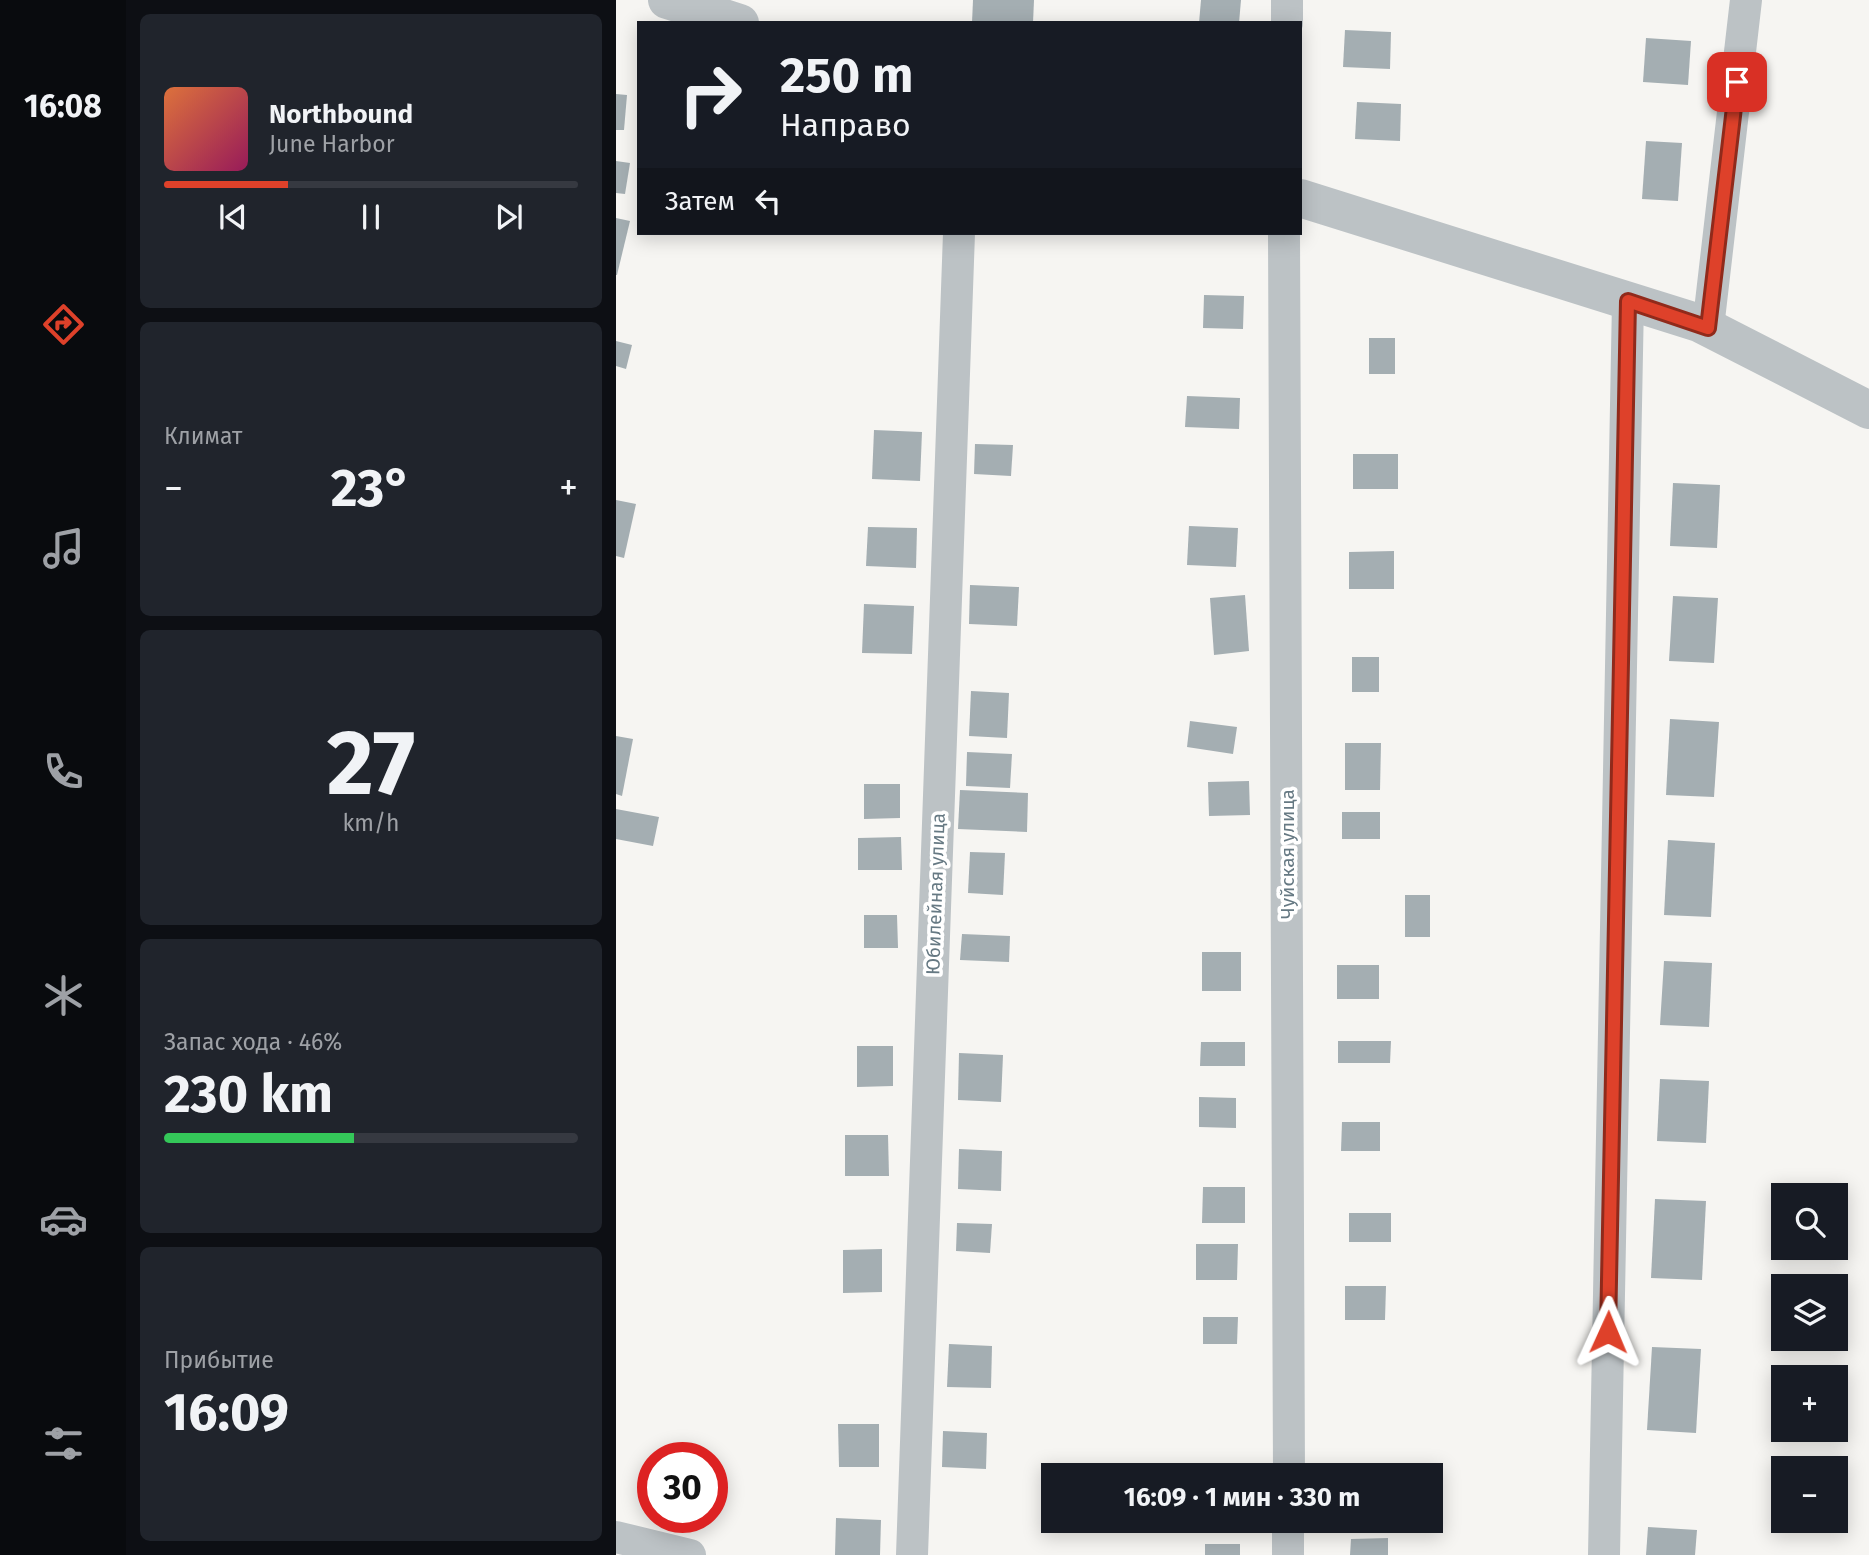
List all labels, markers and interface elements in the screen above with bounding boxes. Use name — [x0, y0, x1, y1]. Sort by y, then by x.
text: 250 m — [780, 46, 913, 105]
icon: right — [665, 49, 756, 140]
pin — [1707, 52, 1767, 112]
icon: arrive — [1718, 63, 1756, 101]
text: 16:08 — [24, 87, 102, 125]
text: Northbound — [269, 99, 413, 130]
text: Направо — [780, 106, 911, 144]
text: June Harbor — [269, 130, 395, 158]
icon: left — [749, 182, 787, 220]
text: Затем — [665, 186, 735, 217]
icon: previous — [214, 198, 252, 236]
icon: pause — [352, 198, 390, 236]
icon: next — [490, 198, 528, 236]
icon: directions — [39, 300, 88, 349]
text: Климат — [164, 422, 242, 450]
text: 23° — [331, 457, 411, 520]
text: − — [164, 465, 183, 511]
text: + — [559, 465, 578, 511]
icon: music — [39, 524, 88, 573]
text: 27 — [327, 709, 415, 818]
icon: phone — [39, 747, 88, 796]
street label: Чуйская улица — [1276, 789, 1299, 919]
text: km/h — [343, 809, 399, 837]
street label: Юбилейная улица — [921, 813, 950, 975]
icon: climate — [39, 971, 88, 1020]
text: Запас хода · 46% — [164, 1028, 342, 1056]
text: 230 km — [164, 1063, 333, 1126]
map controls — [1771, 1183, 1848, 1533]
button: search — [1771, 1183, 1848, 1260]
icon: car — [39, 1195, 88, 1244]
button: layers — [1771, 1274, 1848, 1351]
position arrow — [1571, 1295, 1645, 1369]
text: Прибытие — [164, 1346, 274, 1374]
button: + — [1771, 1365, 1848, 1442]
text: 16:09 — [164, 1381, 289, 1444]
icon: filters — [39, 1419, 88, 1468]
speed limit sign: 30 — [637, 1442, 728, 1533]
button: − — [1771, 1456, 1848, 1533]
text: 16:09 · 1 мин · 330 m — [1124, 1482, 1360, 1513]

